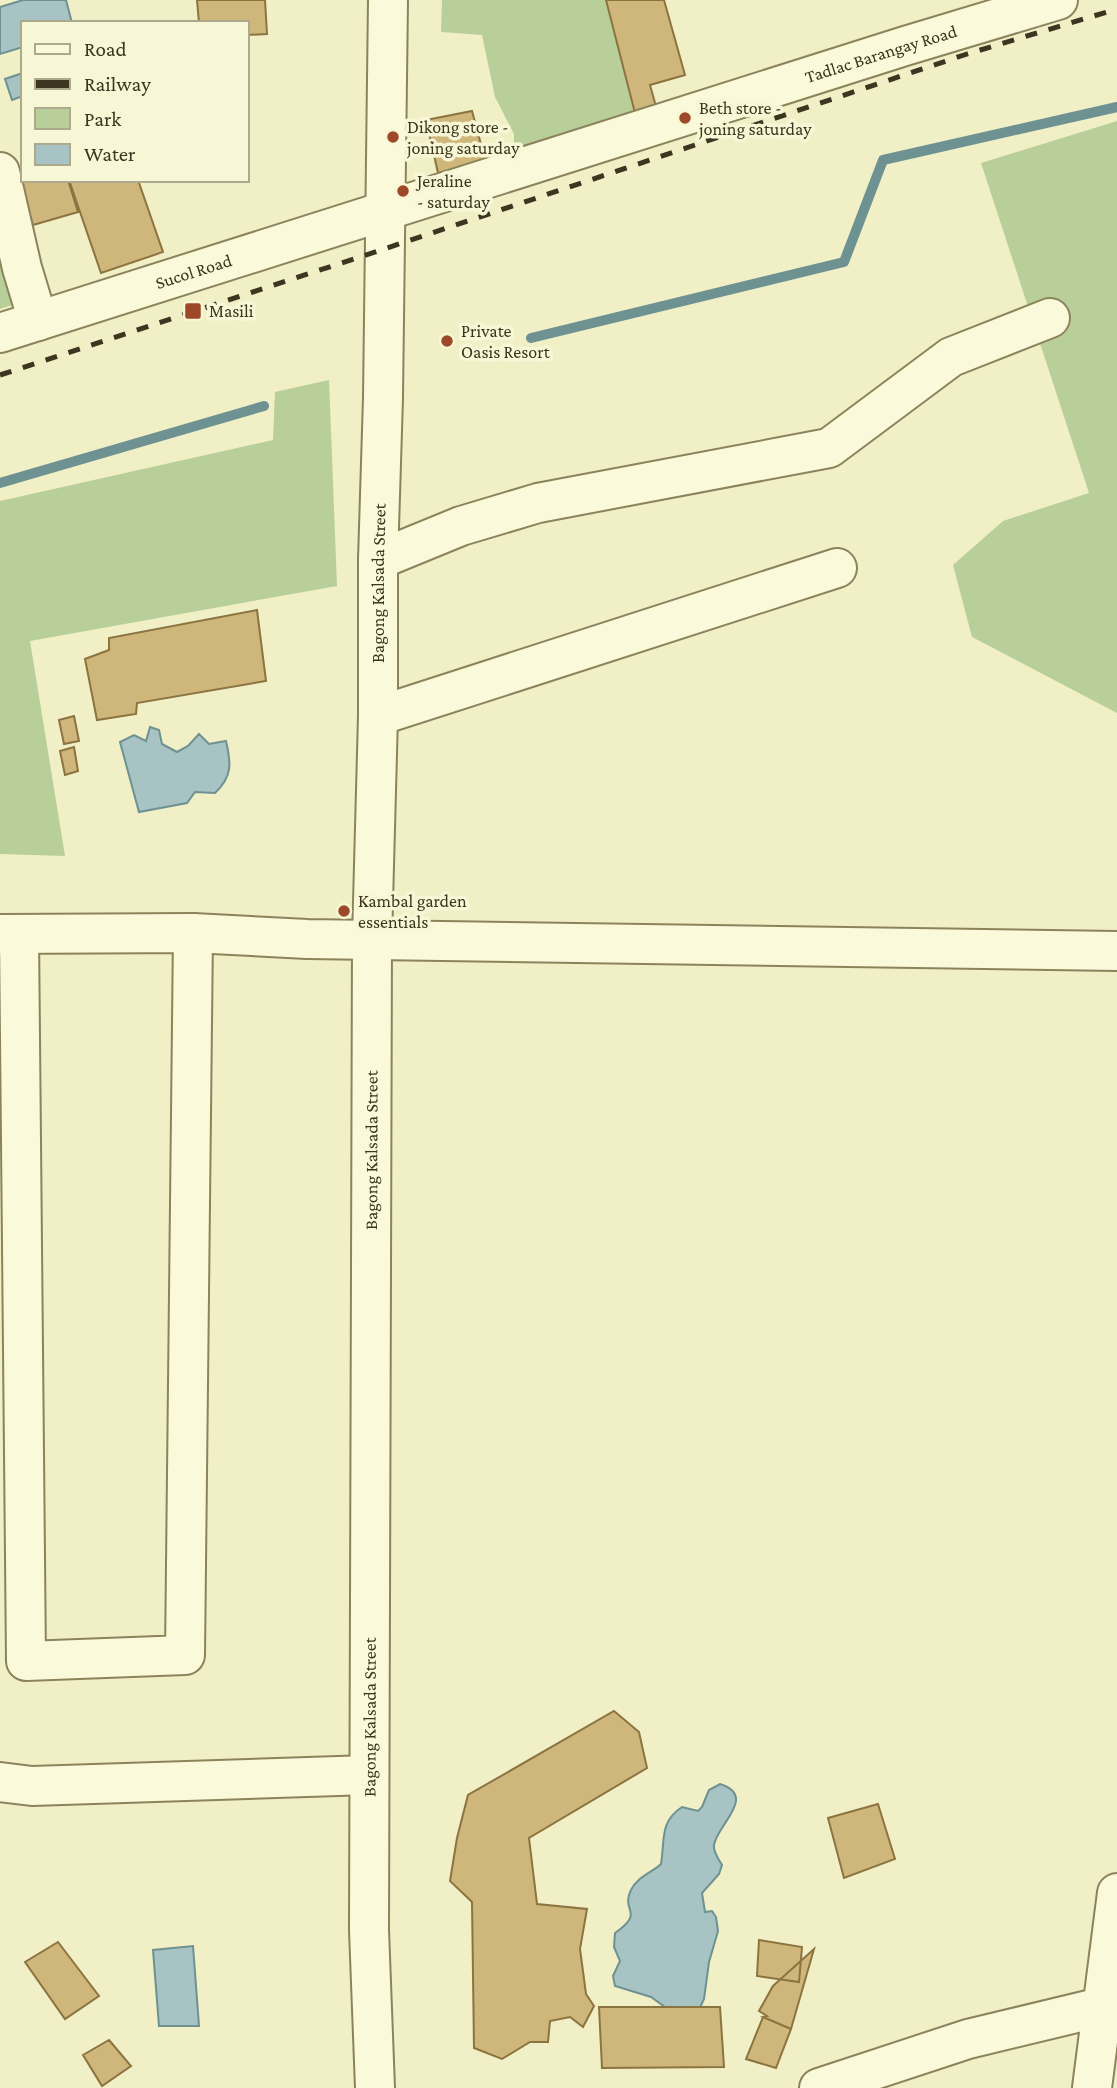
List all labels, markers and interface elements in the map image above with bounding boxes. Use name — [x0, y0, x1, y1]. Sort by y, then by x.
legend — [21, 21, 248, 182]
street label: Tadlac Barangay Road — [802, 21, 960, 87]
text: Road — [84, 37, 127, 61]
text: Railway — [84, 72, 151, 96]
place label: Beth store - joning saturday — [698, 98, 812, 140]
text: Park — [84, 107, 121, 131]
marker: Beth store - joning saturday — [677, 110, 693, 126]
place label: Dikong store - joning saturday — [406, 117, 520, 159]
marker: Dikong store - joning saturday — [385, 129, 401, 145]
text: Water — [84, 142, 136, 166]
place label: Jeraline - saturday — [415, 171, 491, 212]
marker: Jeraline - saturday — [395, 183, 411, 199]
street label: Sucol Road — [153, 250, 235, 293]
marker: Masili — [183, 301, 203, 321]
place label: Masili — [209, 301, 254, 321]
place label: Private Oasis Resort — [461, 321, 551, 362]
marker: Private Oasis Resort — [439, 333, 455, 349]
street label: Bagong Kalsada Street — [368, 502, 390, 663]
place label: Kambal garden essentials — [358, 891, 467, 932]
marker: Kambal garden essentials — [336, 903, 352, 919]
street label: Bagong Kalsada Street — [361, 1069, 382, 1230]
street label: Bagong Kalsada Street — [359, 1636, 380, 1797]

